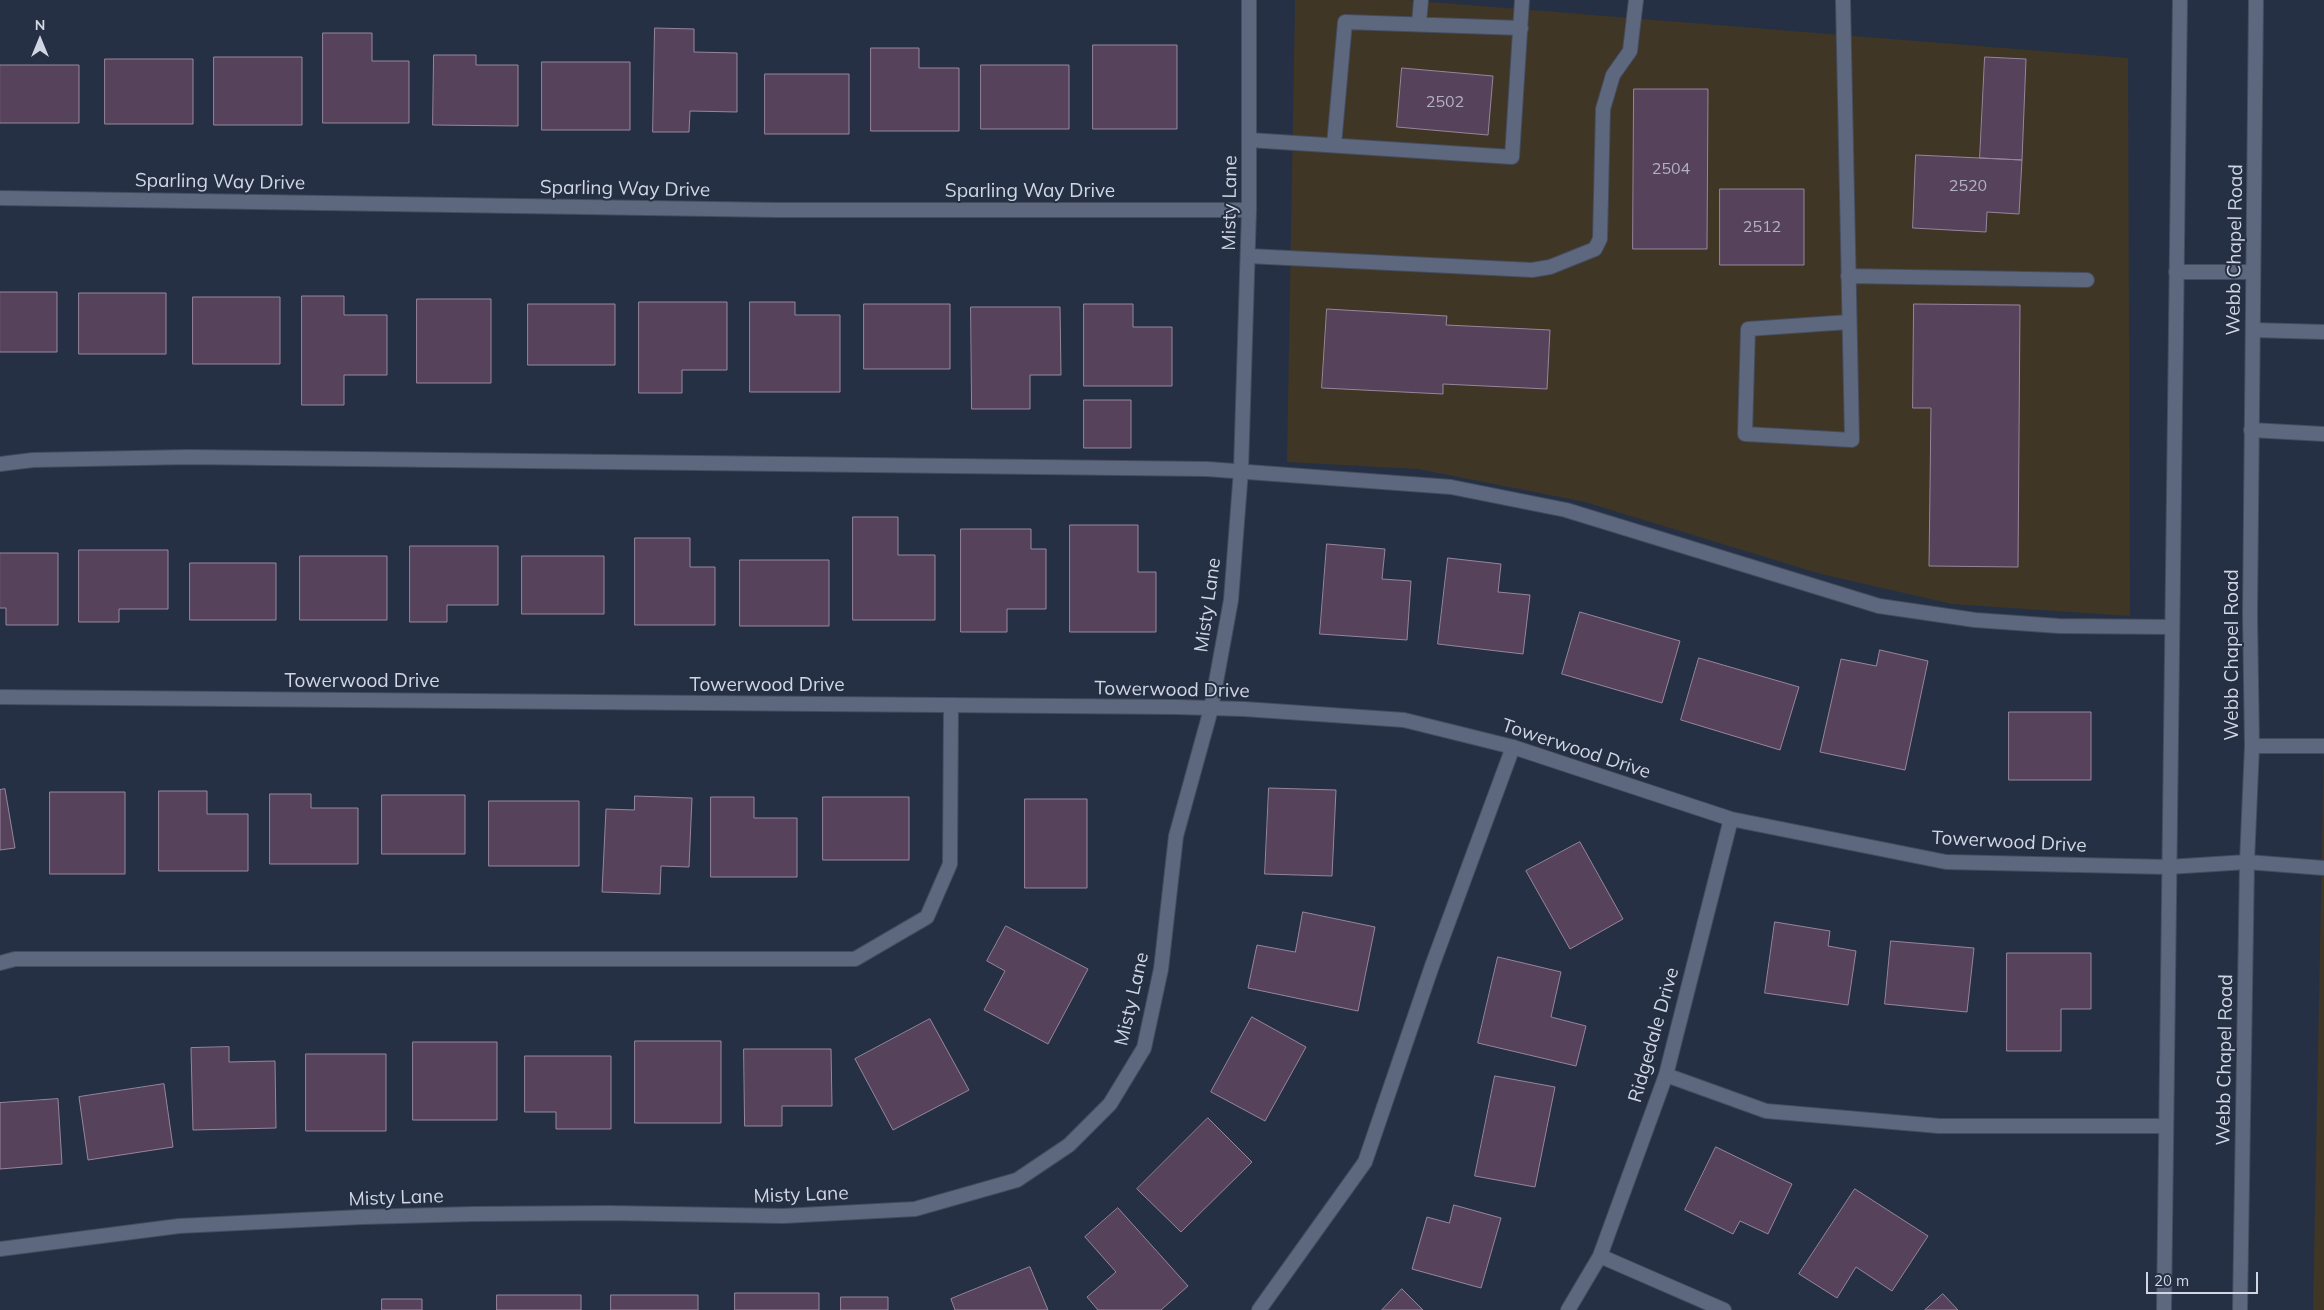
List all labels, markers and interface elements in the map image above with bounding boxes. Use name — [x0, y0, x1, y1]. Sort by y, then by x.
north arrow — [15, 15, 65, 65]
text: N — [35, 16, 45, 34]
house number: 2502 — [1426, 92, 1464, 112]
street label: Misty Lane — [1218, 155, 1242, 251]
house number: 2504 — [1652, 159, 1690, 179]
street label: Webb Chapel Road — [2222, 164, 2248, 336]
street label: Sparling Way Drive — [135, 169, 305, 195]
street label: Sparling Way Drive — [540, 176, 710, 202]
house number: 2520 — [1949, 176, 1987, 196]
street label: Sparling Way Drive — [945, 180, 1115, 202]
house number: 2512 — [1743, 217, 1781, 237]
street label: Misty Lane — [1190, 556, 1226, 654]
street label: Webb Chapel Road — [2221, 569, 2243, 741]
street label: Towerwood Drive — [284, 670, 440, 692]
street label: Towerwood Drive — [689, 674, 845, 696]
street label: Towerwood Drive — [1094, 677, 1250, 703]
street label: Towerwood Drive — [1499, 714, 1653, 784]
street label: Towerwood Drive — [1931, 827, 2087, 857]
street label: Misty Lane — [1110, 950, 1154, 1048]
street label: Ridgedale Drive — [1624, 965, 1684, 1105]
street label: Webb Chapel Road — [2212, 974, 2238, 1146]
street label: Misty Lane — [753, 1182, 849, 1208]
street label: Misty Lane — [348, 1185, 444, 1211]
scale bar — [2149, 1262, 2262, 1294]
text: 20 m — [2154, 1271, 2189, 1290]

